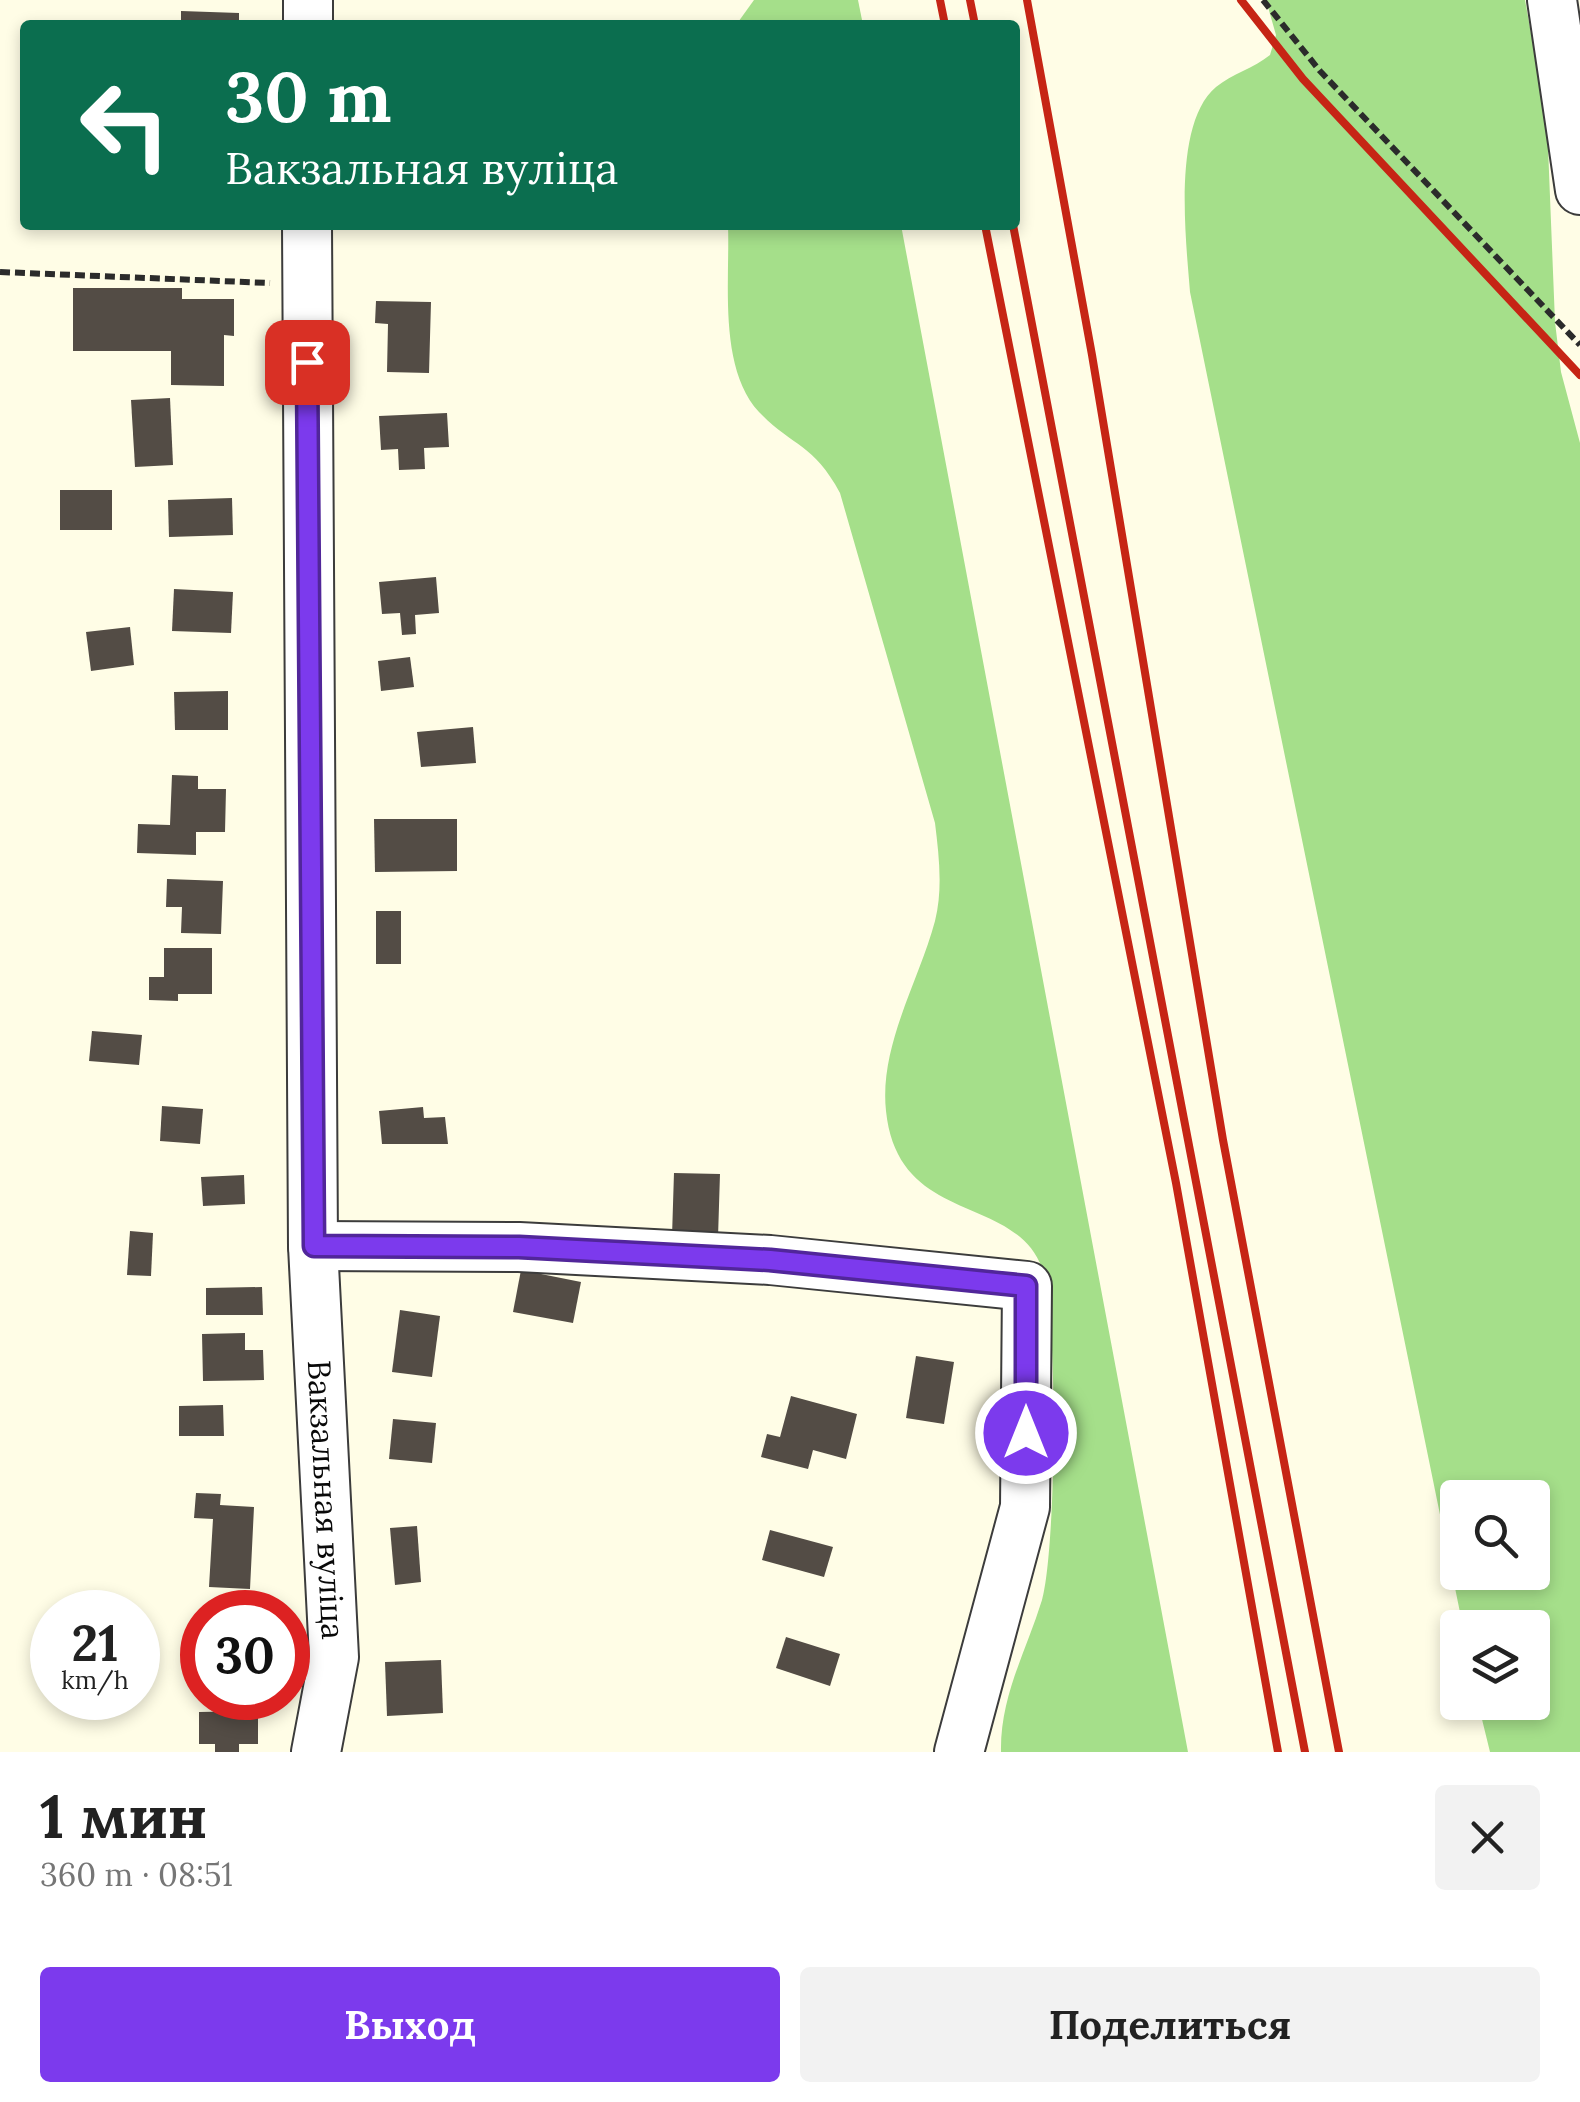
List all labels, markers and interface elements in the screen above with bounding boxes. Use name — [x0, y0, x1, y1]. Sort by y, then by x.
text: 30 m — [225, 52, 392, 141]
icon: left — [60, 60, 190, 190]
text: Вакзальная вуліца — [225, 139, 619, 196]
pin — [265, 320, 350, 405]
icon: arrive — [280, 335, 335, 390]
street label: Вакзальная вуліца — [299, 1359, 354, 1640]
position arrow — [974, 1381, 1078, 1485]
map controls — [1440, 1480, 1550, 1720]
button: search — [1440, 1480, 1550, 1590]
speed limit sign: 30 — [180, 1590, 310, 1720]
button: layers — [1440, 1610, 1550, 1720]
text: 21 — [72, 1611, 118, 1675]
text: km/h — [61, 1664, 129, 1696]
text: 1 мин — [40, 1778, 208, 1854]
button: close — [1435, 1785, 1540, 1890]
text: 360 m · 08:51 — [40, 1854, 233, 1895]
button: Выход — [40, 1967, 780, 2082]
button: Поделиться — [800, 1967, 1540, 2082]

